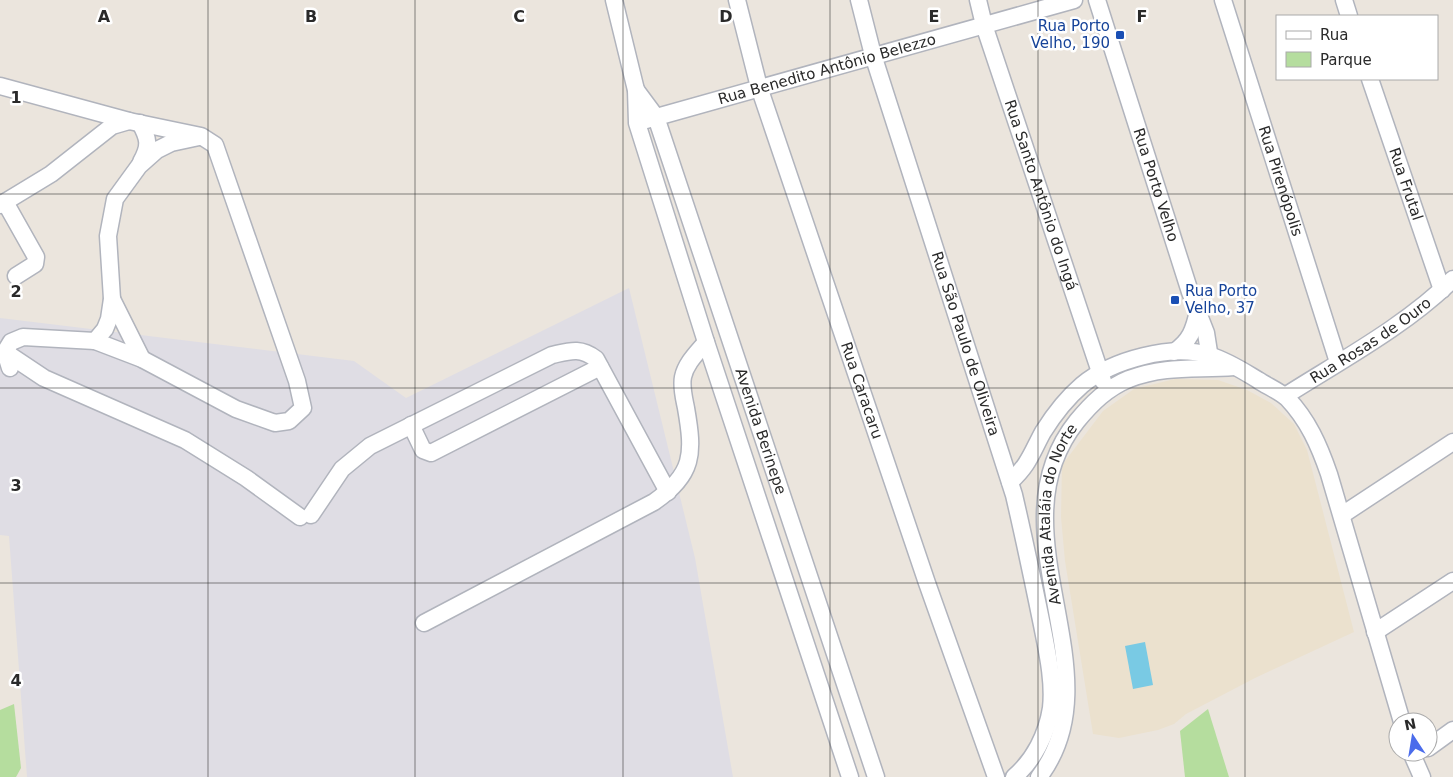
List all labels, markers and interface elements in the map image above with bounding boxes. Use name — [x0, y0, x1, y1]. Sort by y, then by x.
text: A — [98, 7, 111, 26]
text: B — [305, 7, 317, 26]
text: C — [513, 7, 525, 26]
text: D — [719, 7, 733, 26]
text: E — [929, 7, 939, 26]
text: F — [1137, 7, 1147, 26]
legend — [1276, 15, 1438, 80]
place label: Rua Porto Velho, 190 — [1031, 17, 1110, 52]
text: Rua — [1320, 26, 1348, 44]
marker: Rua Porto Velho, 190 — [1114, 29, 1126, 41]
street label: Rua Benedito Antônio Belezzo — [716, 30, 938, 108]
text: Parque — [1320, 51, 1372, 69]
text: 1 — [10, 88, 22, 107]
street label: Rua Santo Antônio do Ingá — [1001, 97, 1081, 293]
street label: Rua Pirenópolis — [1255, 124, 1307, 239]
street label: Rua Porto Velho — [1129, 126, 1182, 244]
street label: Rua Frutal — [1385, 145, 1427, 223]
street label: Rua São Paulo de Oliveira — [928, 249, 1003, 438]
text: 2 — [10, 282, 22, 301]
place label: Rua Porto Velho, 37 — [1185, 282, 1257, 317]
marker: Rua Porto Velho, 37 — [1169, 294, 1181, 306]
street label: Rua Rosas de Ouro — [1307, 294, 1435, 387]
street label: Rua Caracaru — [837, 339, 887, 441]
street label: Avenida Berinepe — [731, 366, 790, 497]
street label: Avenida Ataláia do Norte — [1036, 420, 1081, 607]
text: 3 — [10, 476, 22, 495]
text: 4 — [10, 671, 22, 690]
north arrow — [1388, 712, 1438, 762]
text: N — [1403, 715, 1418, 733]

